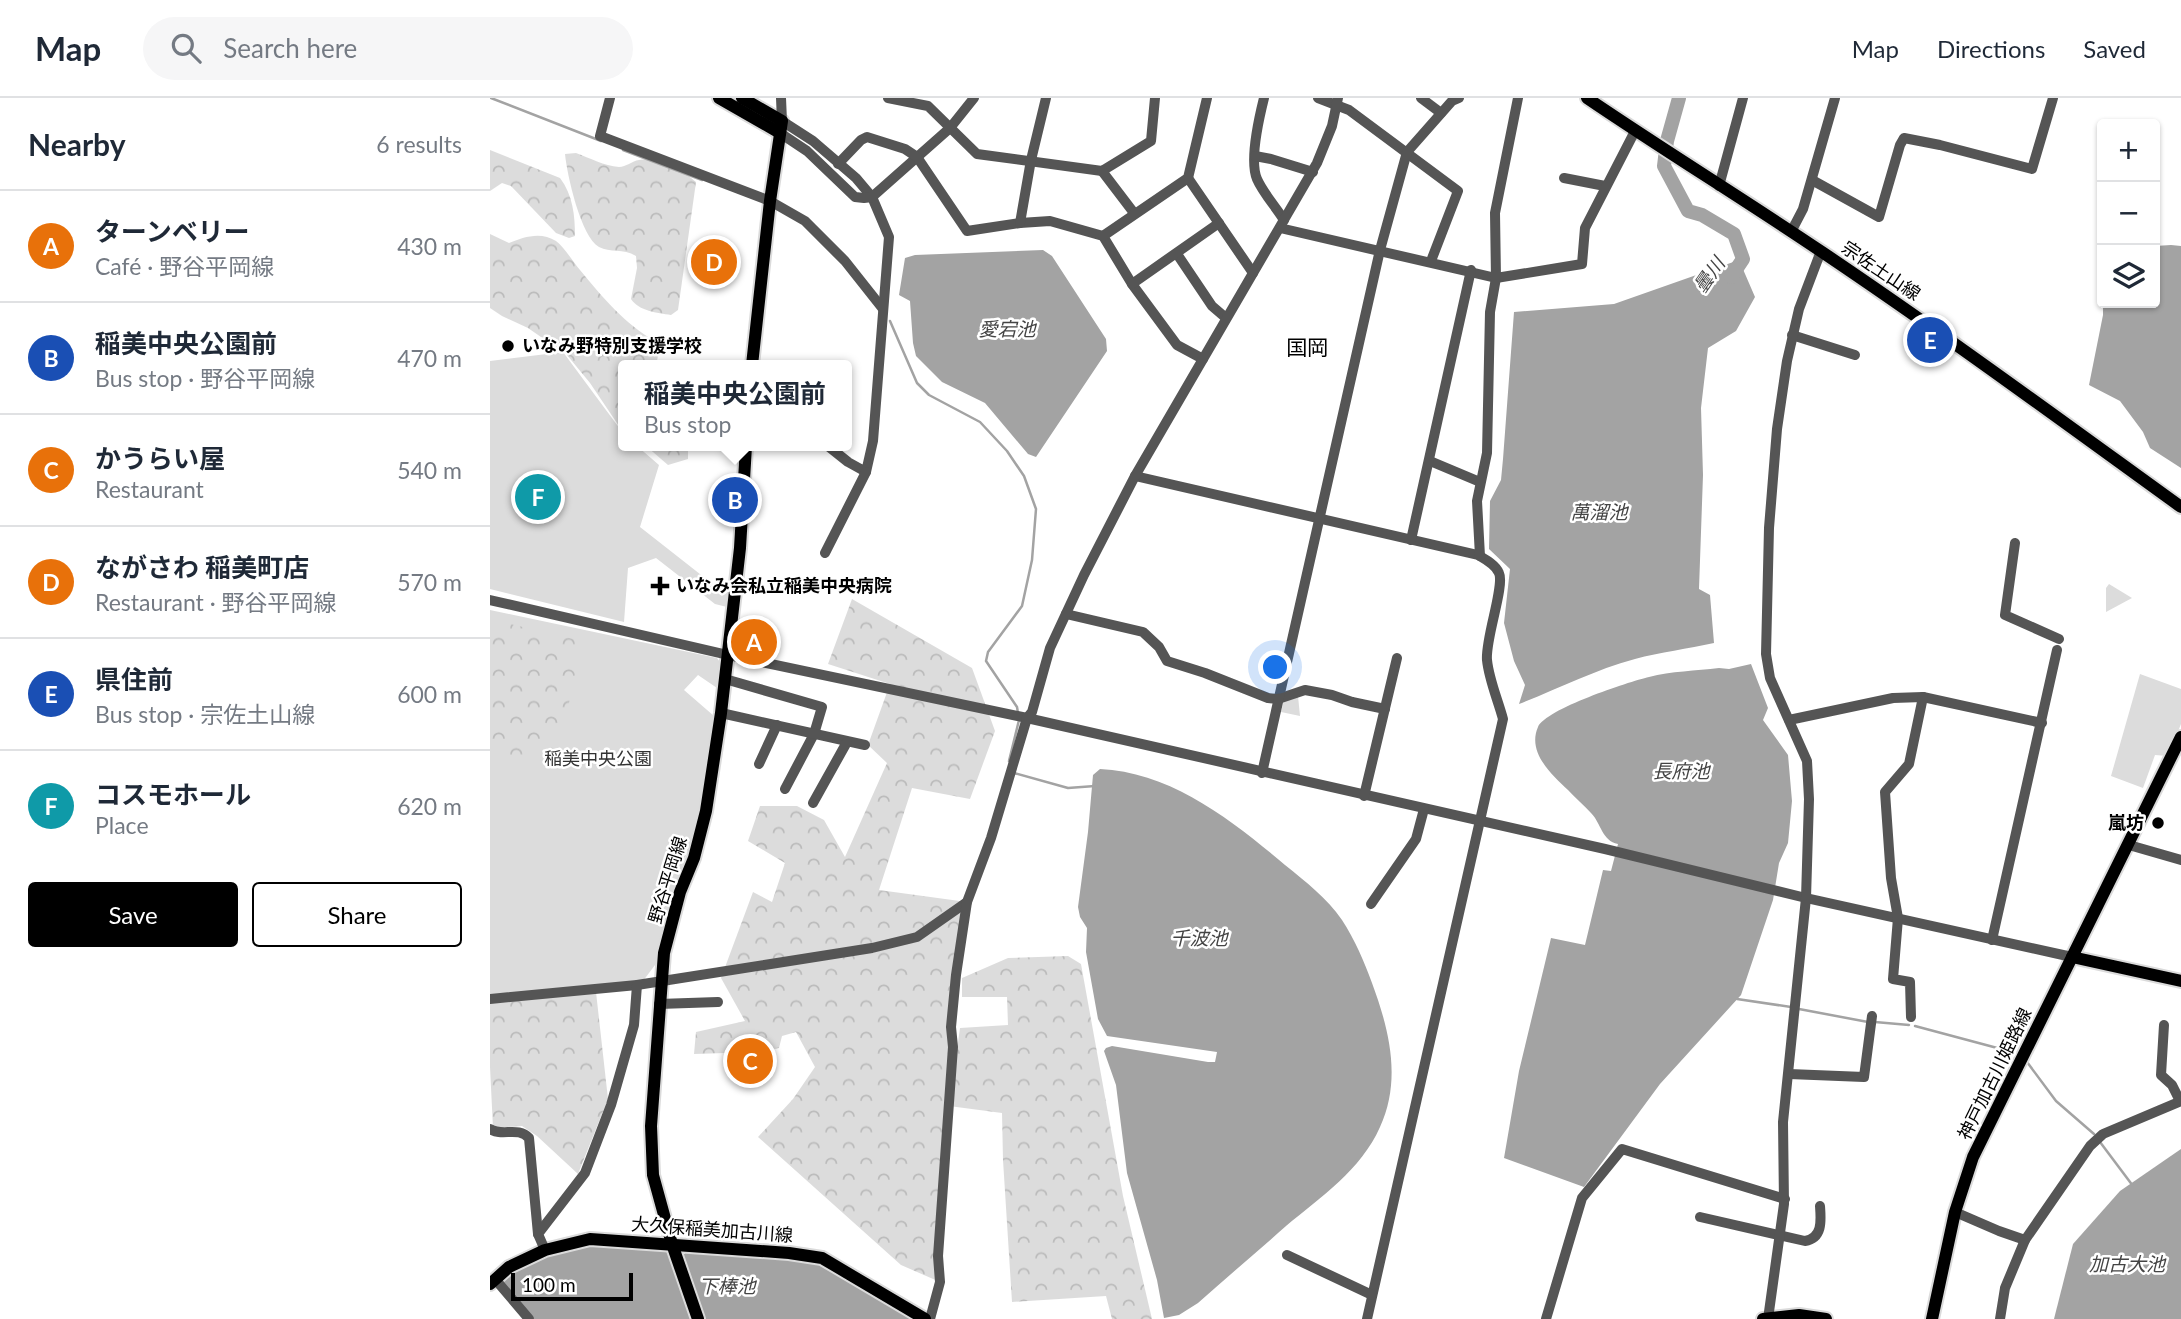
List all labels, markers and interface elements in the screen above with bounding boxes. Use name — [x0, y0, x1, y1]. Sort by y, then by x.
search box — [143, 17, 633, 80]
text: Map — [35, 28, 101, 68]
icon: search — [167, 29, 205, 67]
text: Search here — [223, 32, 357, 64]
text: Map — [1852, 34, 1899, 63]
text: Directions — [1937, 34, 2045, 63]
text: Saved — [2083, 34, 2146, 63]
map controls — [2097, 119, 2160, 308]
button: + — [2097, 119, 2160, 182]
text: Nearby — [28, 126, 126, 162]
text: 6 results — [376, 130, 462, 158]
button: − — [2097, 182, 2160, 245]
text: ターンベリー — [95, 215, 250, 247]
text: A — [43, 232, 59, 260]
text: 430 m — [397, 232, 462, 260]
pin: D — [691, 236, 737, 288]
street label: 宗佐土山線 — [1838, 236, 1925, 304]
button: layers — [2097, 245, 2160, 308]
water label: 曇川 — [1688, 251, 1730, 297]
text: Café · 野谷平岡線 — [95, 252, 274, 280]
pin: E — [1907, 314, 1953, 366]
water label: 愛宕池 — [978, 317, 1037, 340]
text: 稲美中央公園前 — [95, 327, 277, 359]
place label: いなみ野特別支援学校 — [522, 334, 702, 356]
district label: 国岡 — [1286, 334, 1328, 359]
marker: いなみ野特別支援学校 — [500, 338, 516, 354]
text: B — [43, 344, 59, 372]
text: 470 m — [397, 344, 462, 372]
popup — [618, 360, 852, 451]
text: Bus stop · 野谷平岡線 — [95, 364, 315, 392]
text: 稲美中央公園前 — [644, 377, 826, 409]
text: Bus stop — [644, 410, 731, 438]
text: かうらい屋 — [95, 442, 225, 474]
text: C — [43, 456, 59, 484]
text: 540 m — [397, 456, 462, 484]
pin: F — [515, 471, 561, 523]
pin: B — [712, 474, 758, 526]
text: Restaurant — [95, 475, 204, 503]
water label: 萬溜池 — [1570, 500, 1629, 523]
text: ながさわ 稲美町店 — [95, 551, 309, 583]
text: D — [42, 568, 60, 596]
text: 570 m — [397, 568, 462, 596]
place label: いなみ会私立稲美中央病院 — [676, 574, 892, 596]
marker: いなみ会私立稲美中央病院 — [650, 576, 670, 596]
text: Restaurant · 野谷平岡線 — [95, 588, 337, 616]
pin: A — [731, 616, 777, 668]
your location — [1258, 650, 1292, 684]
text: 県住前 — [95, 663, 173, 695]
text: E — [44, 680, 58, 708]
text: 600 m — [397, 680, 462, 708]
text: Bus stop · 宗佐土山線 — [95, 700, 315, 728]
park label: 稲美中央公園 — [544, 747, 652, 769]
water label: 長府池 — [1652, 759, 1711, 782]
text: コスモホール — [95, 778, 251, 810]
text: F — [44, 792, 58, 820]
text: 620 m — [397, 792, 462, 820]
text: Place — [95, 811, 149, 839]
place label: 嵐坊 — [2108, 811, 2144, 833]
marker: 嵐坊 — [2150, 815, 2166, 831]
street label: 野谷平岡線 — [643, 833, 691, 926]
button: Save — [28, 882, 238, 947]
button: Share — [252, 882, 462, 947]
water label: 千波池 — [1170, 926, 1229, 949]
street label: 神戸加古川姫路線 — [1953, 1004, 2036, 1143]
pin: C — [727, 1035, 773, 1087]
street label: 大久保稲美加古川線 — [630, 1212, 794, 1246]
water label: 加古大池 — [2089, 1252, 2167, 1275]
scale bar — [511, 1270, 634, 1302]
text: 100 m — [522, 1273, 576, 1296]
water label: 下棒池 — [698, 1274, 757, 1297]

